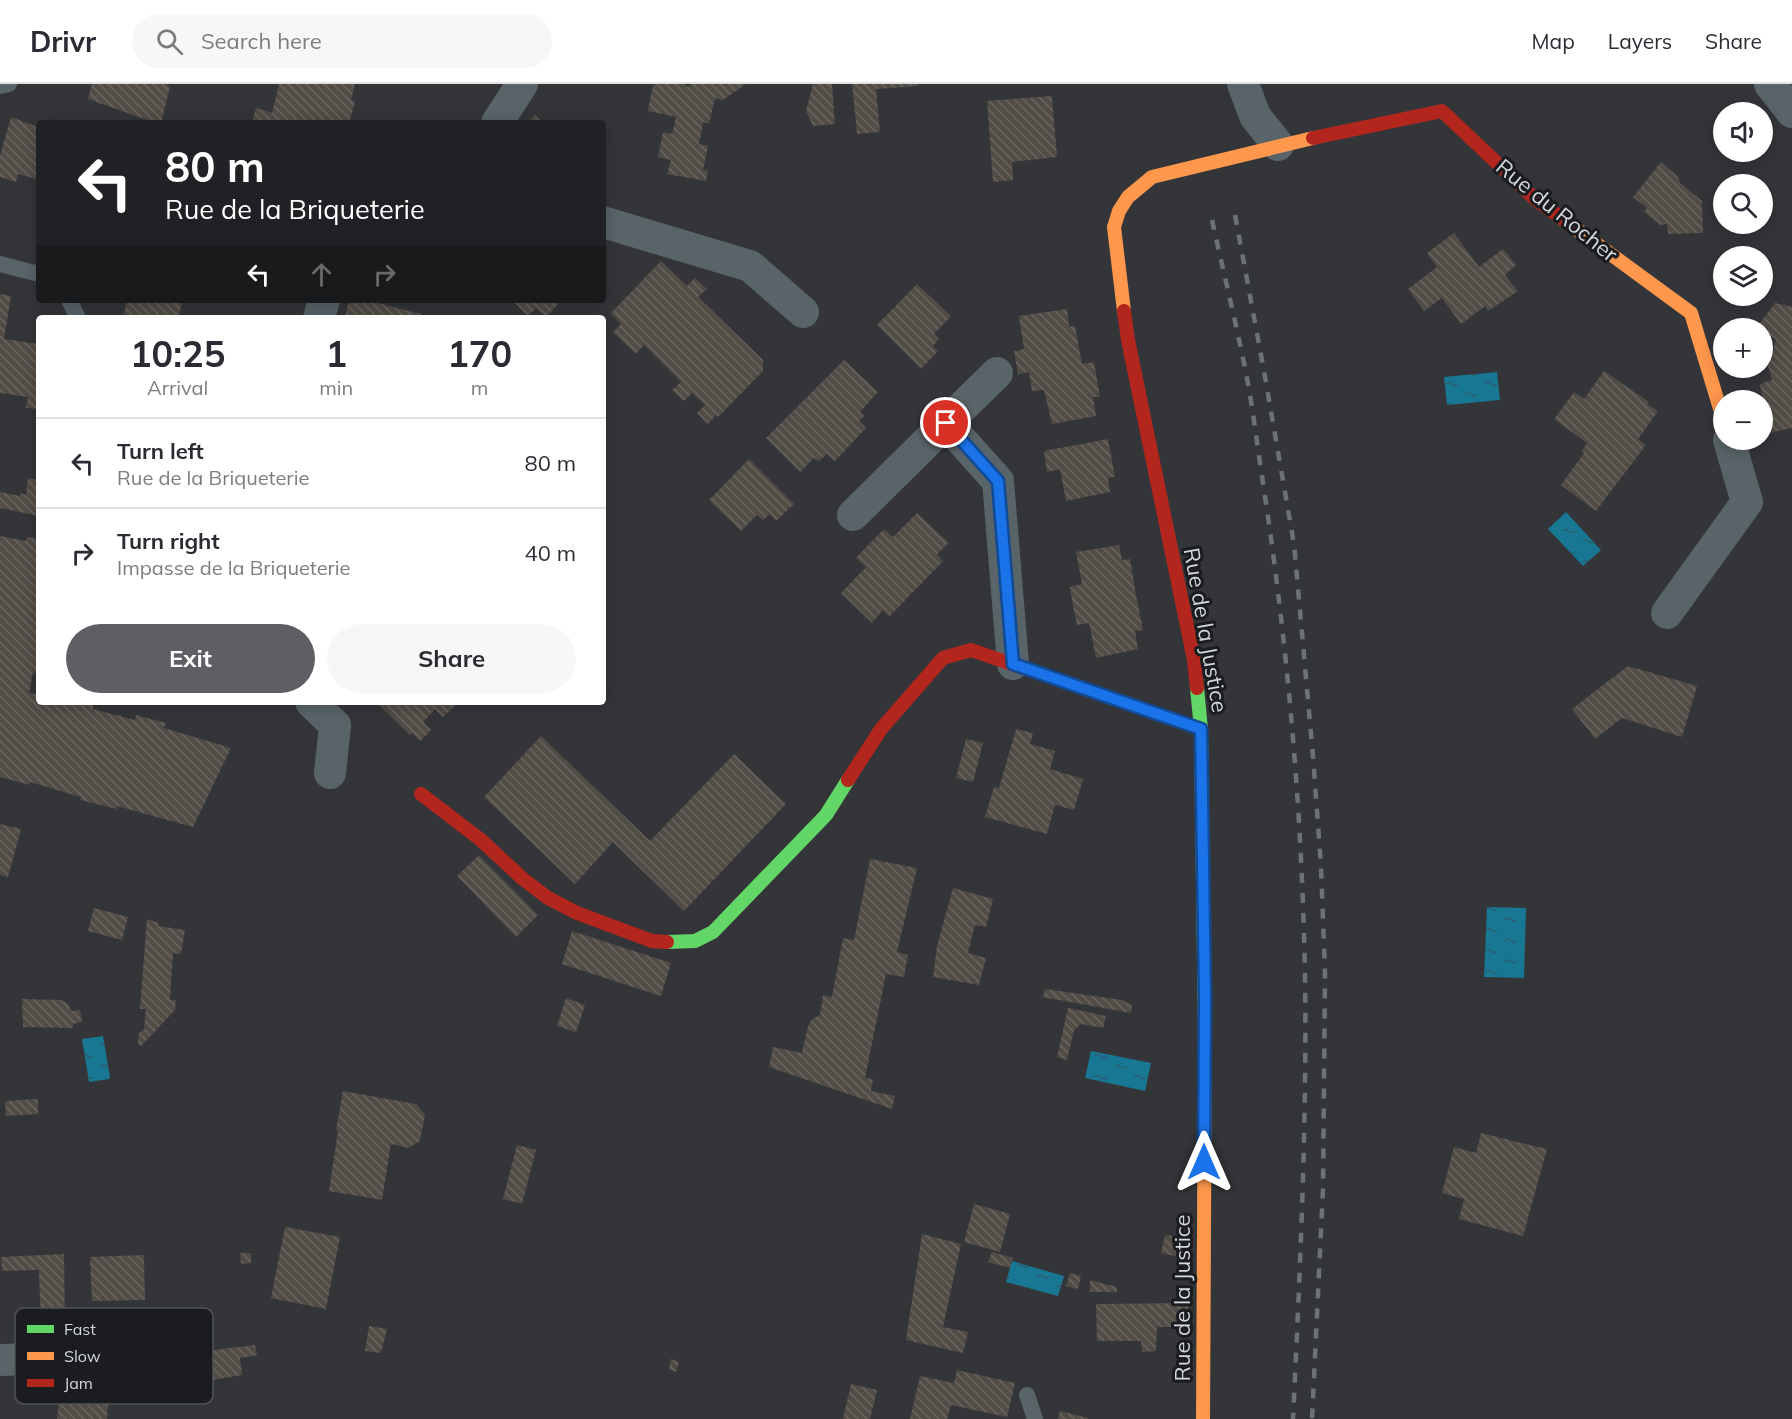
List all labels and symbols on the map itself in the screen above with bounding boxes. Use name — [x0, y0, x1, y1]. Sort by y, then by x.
street label: Rue du Rocher — [1490, 152, 1624, 268]
pin — [920, 397, 971, 448]
street label: Rue de la Justice — [1178, 545, 1234, 715]
position arrow — [1172, 1130, 1236, 1194]
street label: Rue de la Justice — [1168, 1214, 1196, 1382]
legend — [15, 1308, 213, 1404]
text: Fast — [64, 1319, 96, 1339]
text: Slow — [64, 1346, 101, 1366]
text: Jam — [64, 1373, 93, 1393]

